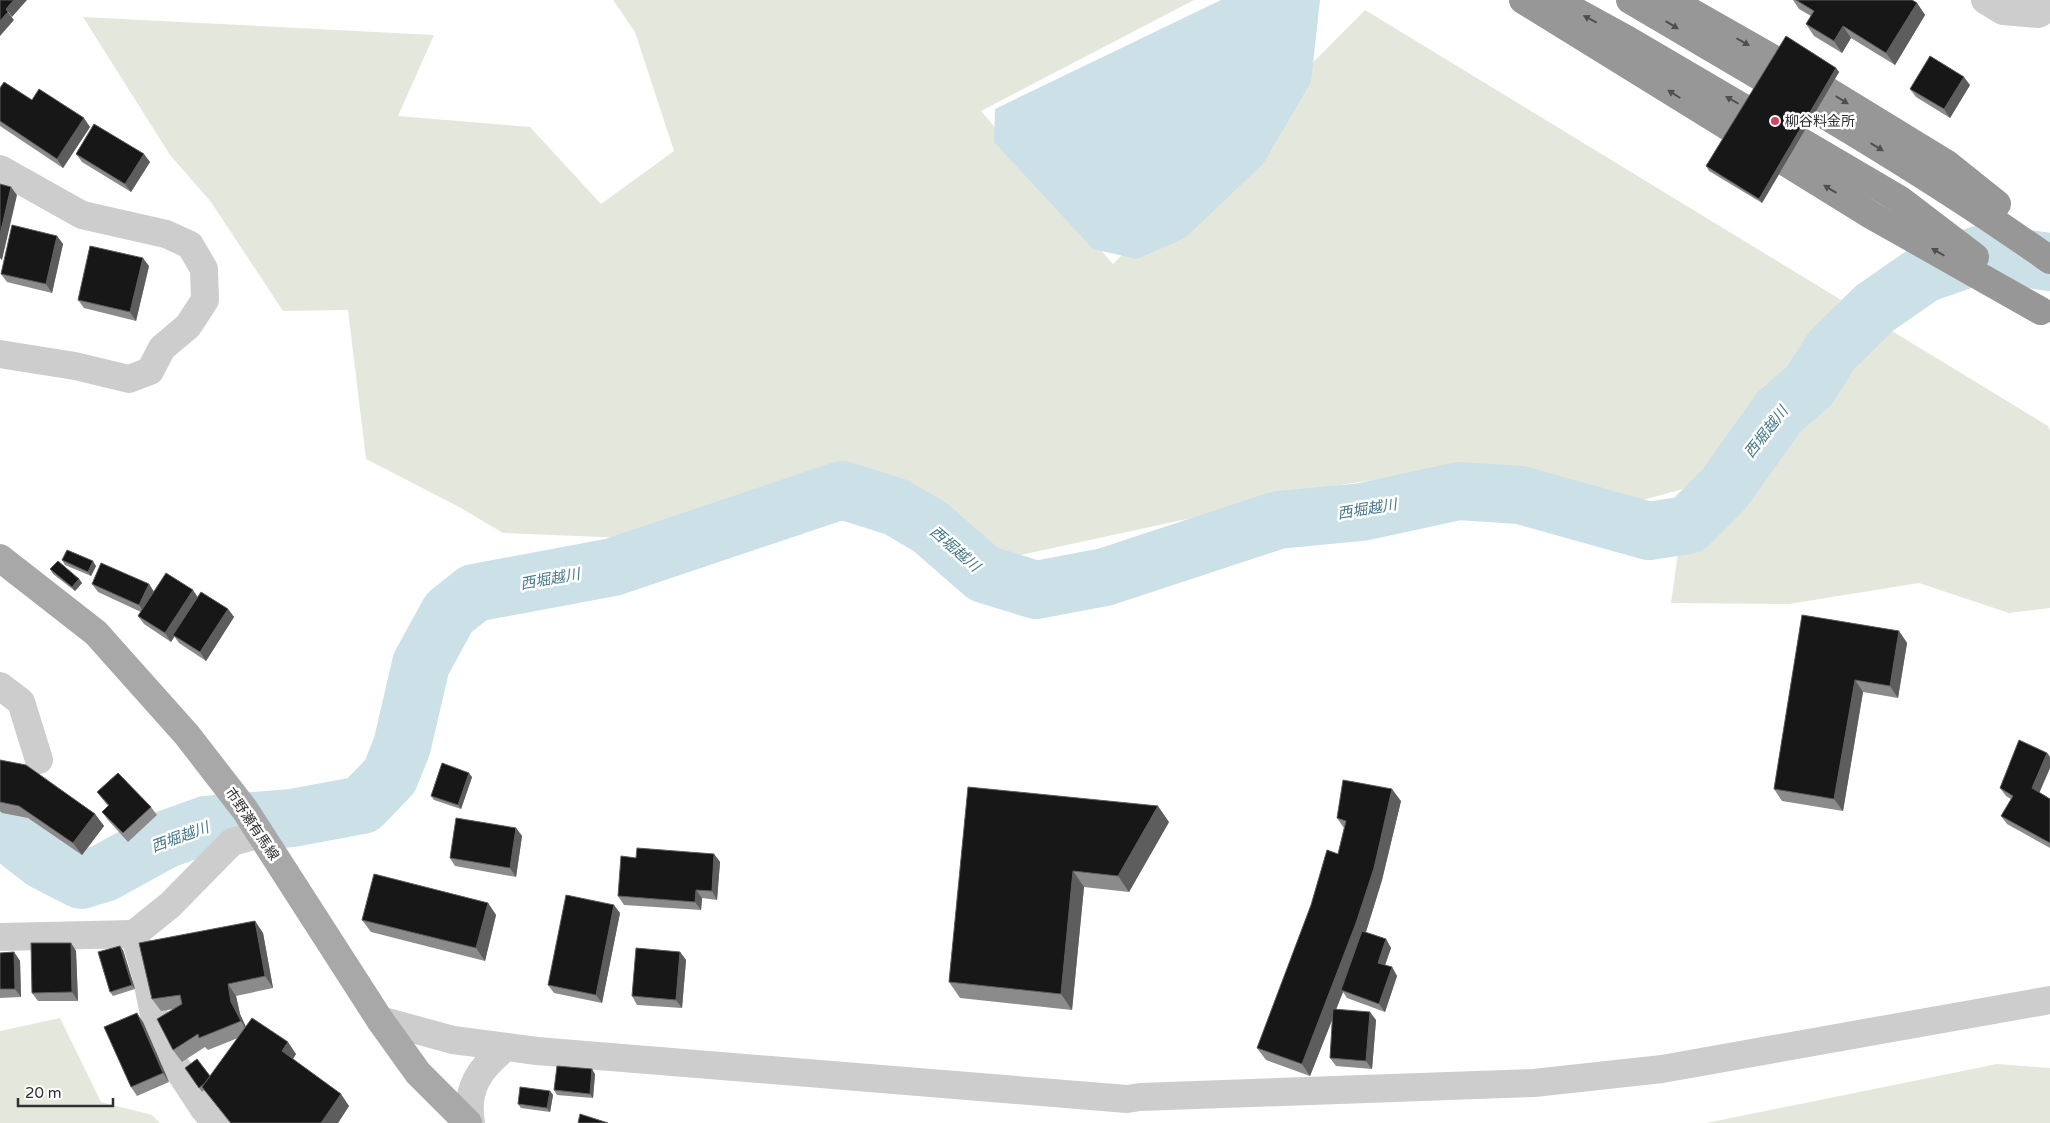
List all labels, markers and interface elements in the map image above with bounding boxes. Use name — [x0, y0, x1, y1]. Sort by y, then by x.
one-way arrow — [1583, 15, 1598, 23]
one-way arrow — [1666, 20, 1679, 29]
one-way arrow — [1736, 38, 1749, 47]
one-way arrow — [1668, 90, 1681, 99]
one-way arrow — [1725, 95, 1738, 104]
one-way arrow — [1835, 95, 1849, 104]
place label: 柳谷料金所 — [1785, 113, 1855, 130]
marker: 柳谷料金所 — [1769, 115, 1781, 127]
one-way arrow — [1871, 143, 1884, 152]
one-way arrow — [1823, 185, 1836, 194]
one-way arrow — [1931, 248, 1944, 257]
water label: 西堀越川 — [1740, 401, 1793, 461]
water label: 西堀越川 — [1336, 495, 1400, 523]
water label: 西堀越川 — [926, 523, 985, 577]
water label: 西堀越川 — [519, 565, 583, 593]
street label: 市野瀬有馬線 — [221, 784, 283, 864]
water label: 西堀越川 — [149, 818, 213, 856]
scale bar — [18, 1076, 112, 1108]
text: 20 m — [25, 1084, 62, 1102]

